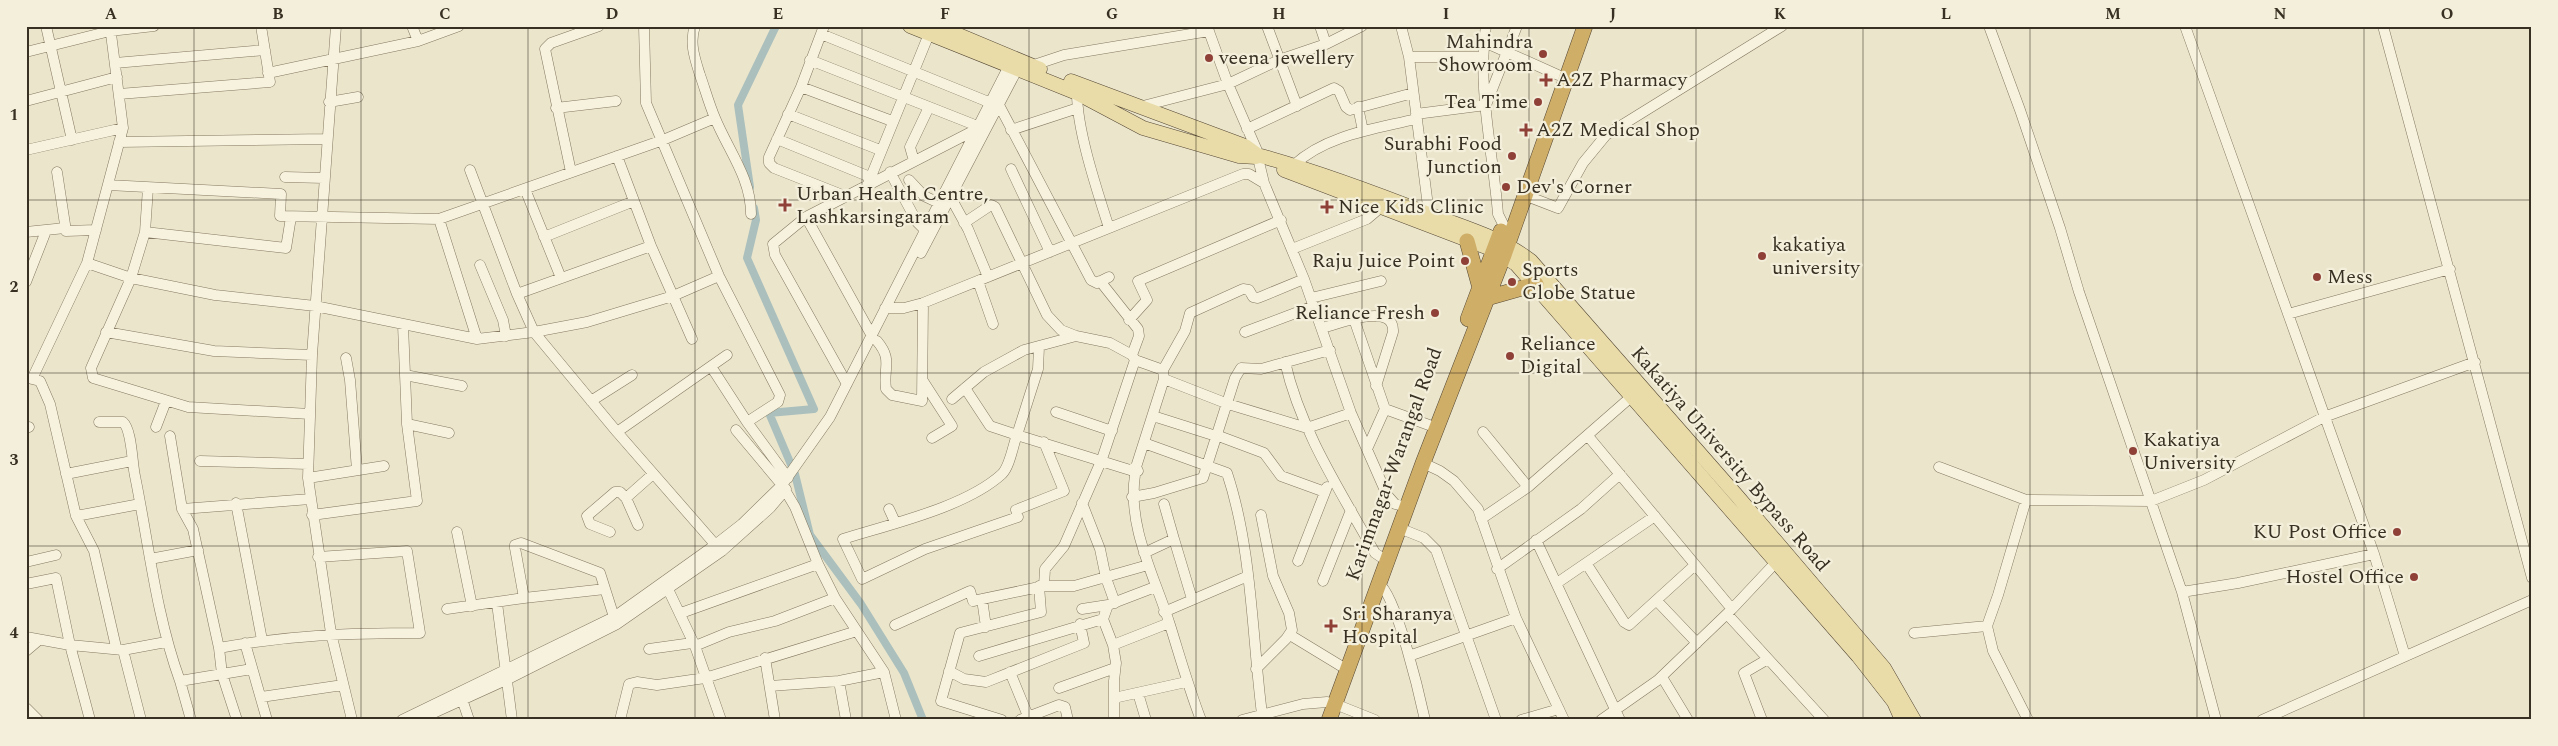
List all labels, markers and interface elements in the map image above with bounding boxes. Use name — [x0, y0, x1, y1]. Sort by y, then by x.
text: A — [105, 2, 118, 26]
text: B — [272, 2, 284, 26]
text: C — [439, 2, 451, 26]
text: D — [606, 2, 619, 26]
text: E — [773, 2, 783, 26]
text: F — [940, 2, 950, 26]
text: G — [1106, 2, 1118, 26]
text: H — [1272, 2, 1286, 26]
text: I — [1443, 2, 1449, 26]
text: J — [1610, 2, 1617, 26]
text: K — [1774, 2, 1787, 26]
text: L — [1941, 2, 1951, 26]
text: M — [2105, 2, 2121, 26]
text: N — [2273, 2, 2287, 26]
text: O — [2441, 2, 2453, 26]
place label: Mahindra Showroom — [1438, 27, 1533, 80]
place label: veena jewellery — [1218, 43, 1355, 73]
marker: Mahindra Showroom — [1537, 48, 1549, 60]
marker: veena jewellery — [1203, 52, 1215, 64]
place label: A2Z Pharmacy — [1556, 65, 1688, 95]
marker: A2Z Pharmacy — [1540, 74, 1552, 86]
place label: Tea Time — [1444, 87, 1528, 117]
marker: Tea Time — [1532, 96, 1544, 108]
text: 1 — [10, 103, 18, 127]
place label: A2Z Medical Shop — [1536, 115, 1700, 145]
marker: A2Z Medical Shop — [1520, 124, 1532, 136]
place label: Surabhi Food Junction — [1384, 129, 1502, 182]
marker: Surabhi Food Junction — [1506, 150, 1518, 162]
place label: Dev's Corner — [1516, 172, 1632, 202]
place label: Urban Health Centre, Lashkarsingaram — [796, 179, 988, 232]
marker: Dev's Corner — [1500, 181, 1512, 193]
place label: Nice Kids Clinic — [1338, 192, 1484, 222]
marker: Urban Health Centre, Lashkarsingaram — [778, 198, 792, 212]
marker: Nice Kids Clinic — [1320, 200, 1334, 214]
place label: kakatiya university — [1772, 230, 1861, 283]
place label: Raju Juice Point — [1312, 246, 1455, 276]
marker: kakatiya university — [1756, 250, 1768, 262]
marker: Raju Juice Point — [1459, 255, 1471, 267]
place label: Sports Globe Statue — [1522, 255, 1636, 308]
place label: Mess — [2327, 262, 2373, 292]
marker: Mess — [2311, 271, 2323, 283]
text: 2 — [10, 275, 19, 299]
marker: Sports Globe Statue — [1506, 276, 1518, 288]
place label: Reliance Fresh — [1295, 298, 1425, 328]
marker: Reliance Fresh — [1429, 307, 1441, 319]
place label: Reliance Digital — [1520, 329, 1596, 382]
street label: Kakatiya University Bypass Road — [1623, 340, 1837, 578]
street label: Karimnagar-Warangal Road — [1338, 343, 1450, 585]
marker: Reliance Digital — [1504, 350, 1516, 362]
place label: Kakatiya University — [2143, 425, 2237, 478]
marker: Kakatiya University — [2127, 445, 2139, 457]
text: 3 — [10, 448, 19, 472]
place label: KU Post Office — [2253, 517, 2387, 547]
marker: KU Post Office — [2391, 526, 2403, 538]
place label: Hostel Office — [2285, 562, 2404, 592]
marker: Hostel Office — [2408, 571, 2420, 583]
place label: Sri Sharanya Hospital — [1342, 599, 1453, 652]
marker: Sri Sharanya Hospital — [1324, 619, 1338, 633]
text: 4 — [10, 621, 19, 645]

